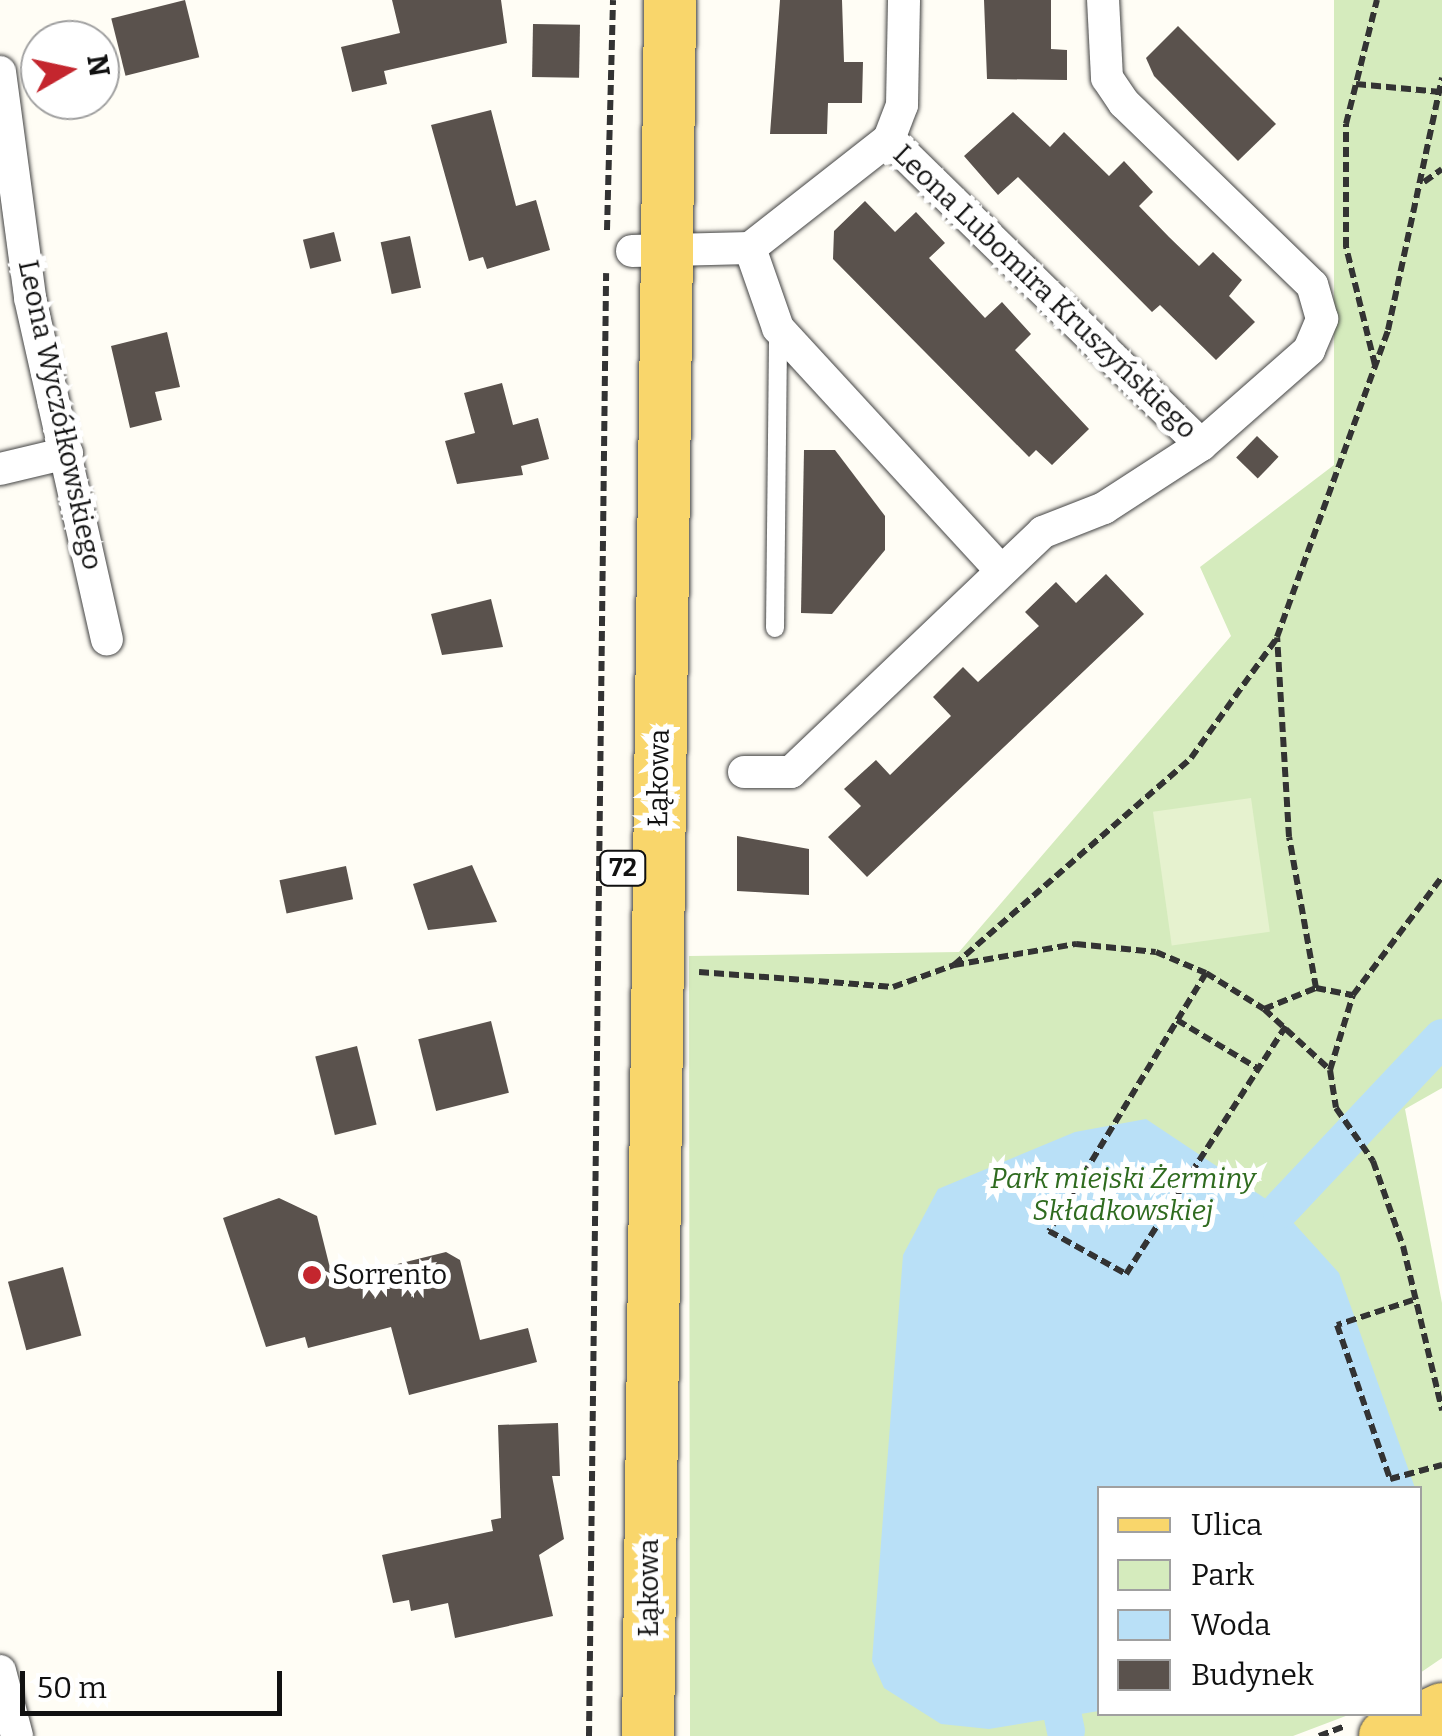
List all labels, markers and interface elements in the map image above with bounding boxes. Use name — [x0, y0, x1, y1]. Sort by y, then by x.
north arrow — [20, 20, 120, 120]
text: N — [80, 52, 116, 79]
street label: Leona Lubomira Kruszyńskiego — [886, 138, 1204, 446]
street label: Leona Wyczółkowskiego — [11, 257, 109, 573]
street label: Łąkowa — [641, 728, 677, 828]
road number: 72 — [598, 848, 648, 888]
park label: Park miejski Żerminy Składkowskiej — [990, 1162, 1256, 1228]
place label: Sorrento — [332, 1258, 447, 1292]
marker: Sorrento — [301, 1264, 323, 1286]
legend — [1097, 1486, 1422, 1716]
text: Ulica — [1191, 1507, 1262, 1543]
street label: Łąkowa — [632, 1539, 666, 1637]
text: Park — [1191, 1557, 1254, 1593]
text: Woda — [1191, 1607, 1271, 1643]
scale bar — [25, 1651, 288, 1713]
text: Budynek — [1191, 1657, 1314, 1693]
text: 50 m — [37, 1670, 107, 1706]

